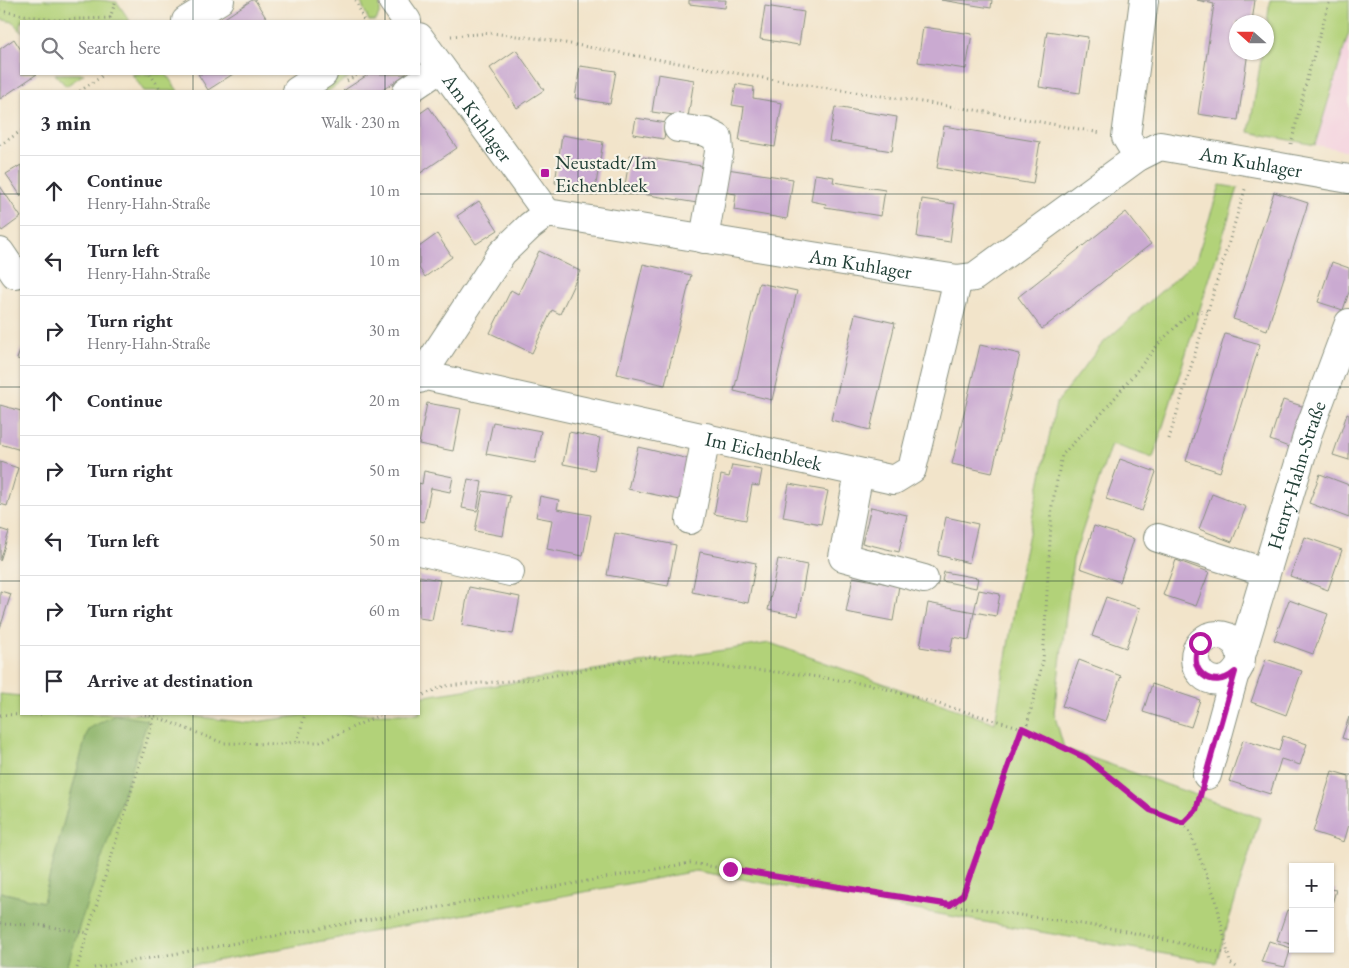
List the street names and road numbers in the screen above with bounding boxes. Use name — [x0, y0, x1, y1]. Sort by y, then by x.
street label: Am Kuhlager — [436, 67, 519, 168]
street label: Am Kuhlager — [1196, 140, 1305, 184]
street label: Am Kuhlager — [806, 242, 914, 285]
street label: Henry-Hahn-Straße — [1261, 397, 1332, 553]
street label: Im Eichenbleek — [703, 425, 825, 477]

